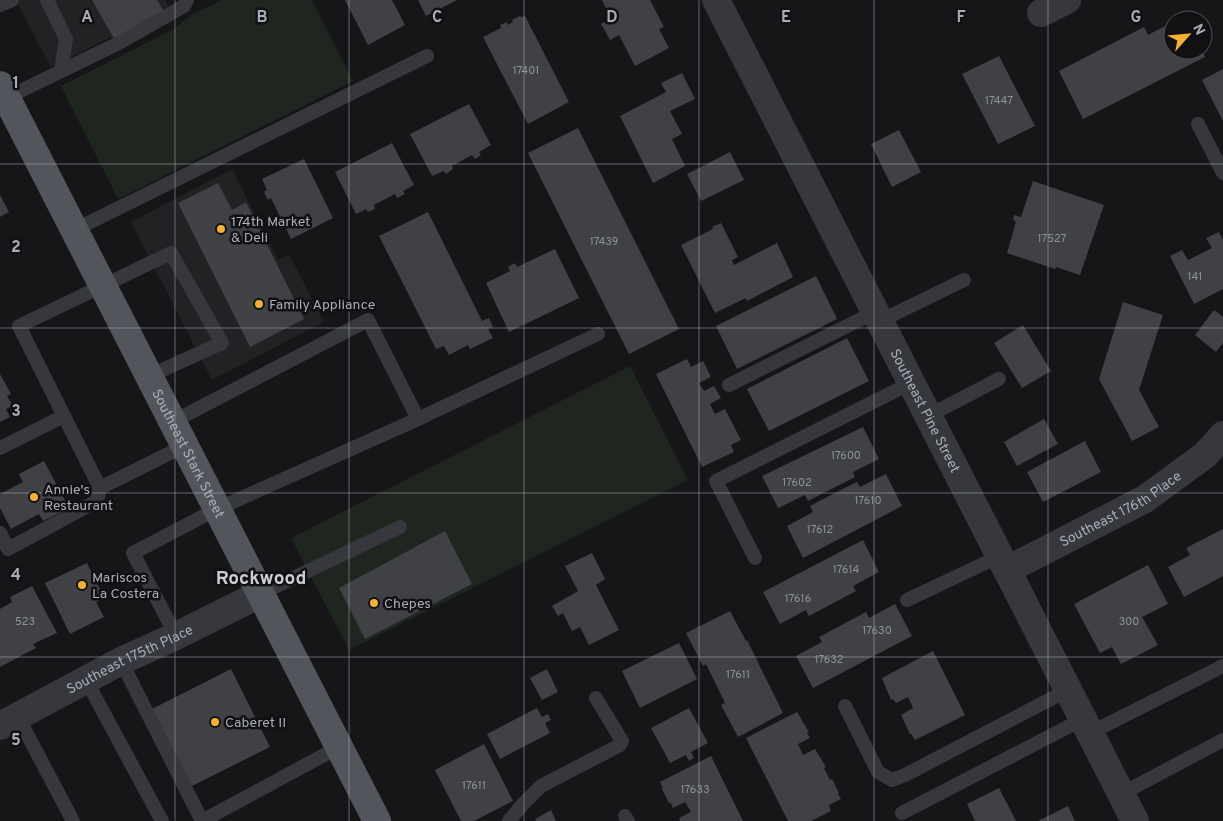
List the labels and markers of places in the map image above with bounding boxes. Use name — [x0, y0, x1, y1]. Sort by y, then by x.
place label: 174th Market & Deli — [231, 214, 310, 247]
marker: 174th Market & Deli — [215, 223, 227, 235]
place label: Family Appliance — [269, 297, 375, 314]
marker: Family Appliance — [253, 298, 265, 310]
place label: Annie's Restaurant — [44, 482, 113, 515]
marker: Annie's Restaurant — [28, 491, 40, 503]
place label: Mariscos La Costera — [92, 570, 159, 603]
marker: Mariscos La Costera — [76, 579, 88, 591]
place label: Chepes — [384, 596, 431, 613]
marker: Chepes — [368, 597, 380, 609]
place label: Caberet II — [225, 715, 286, 732]
marker: Caberet II — [209, 716, 221, 728]

